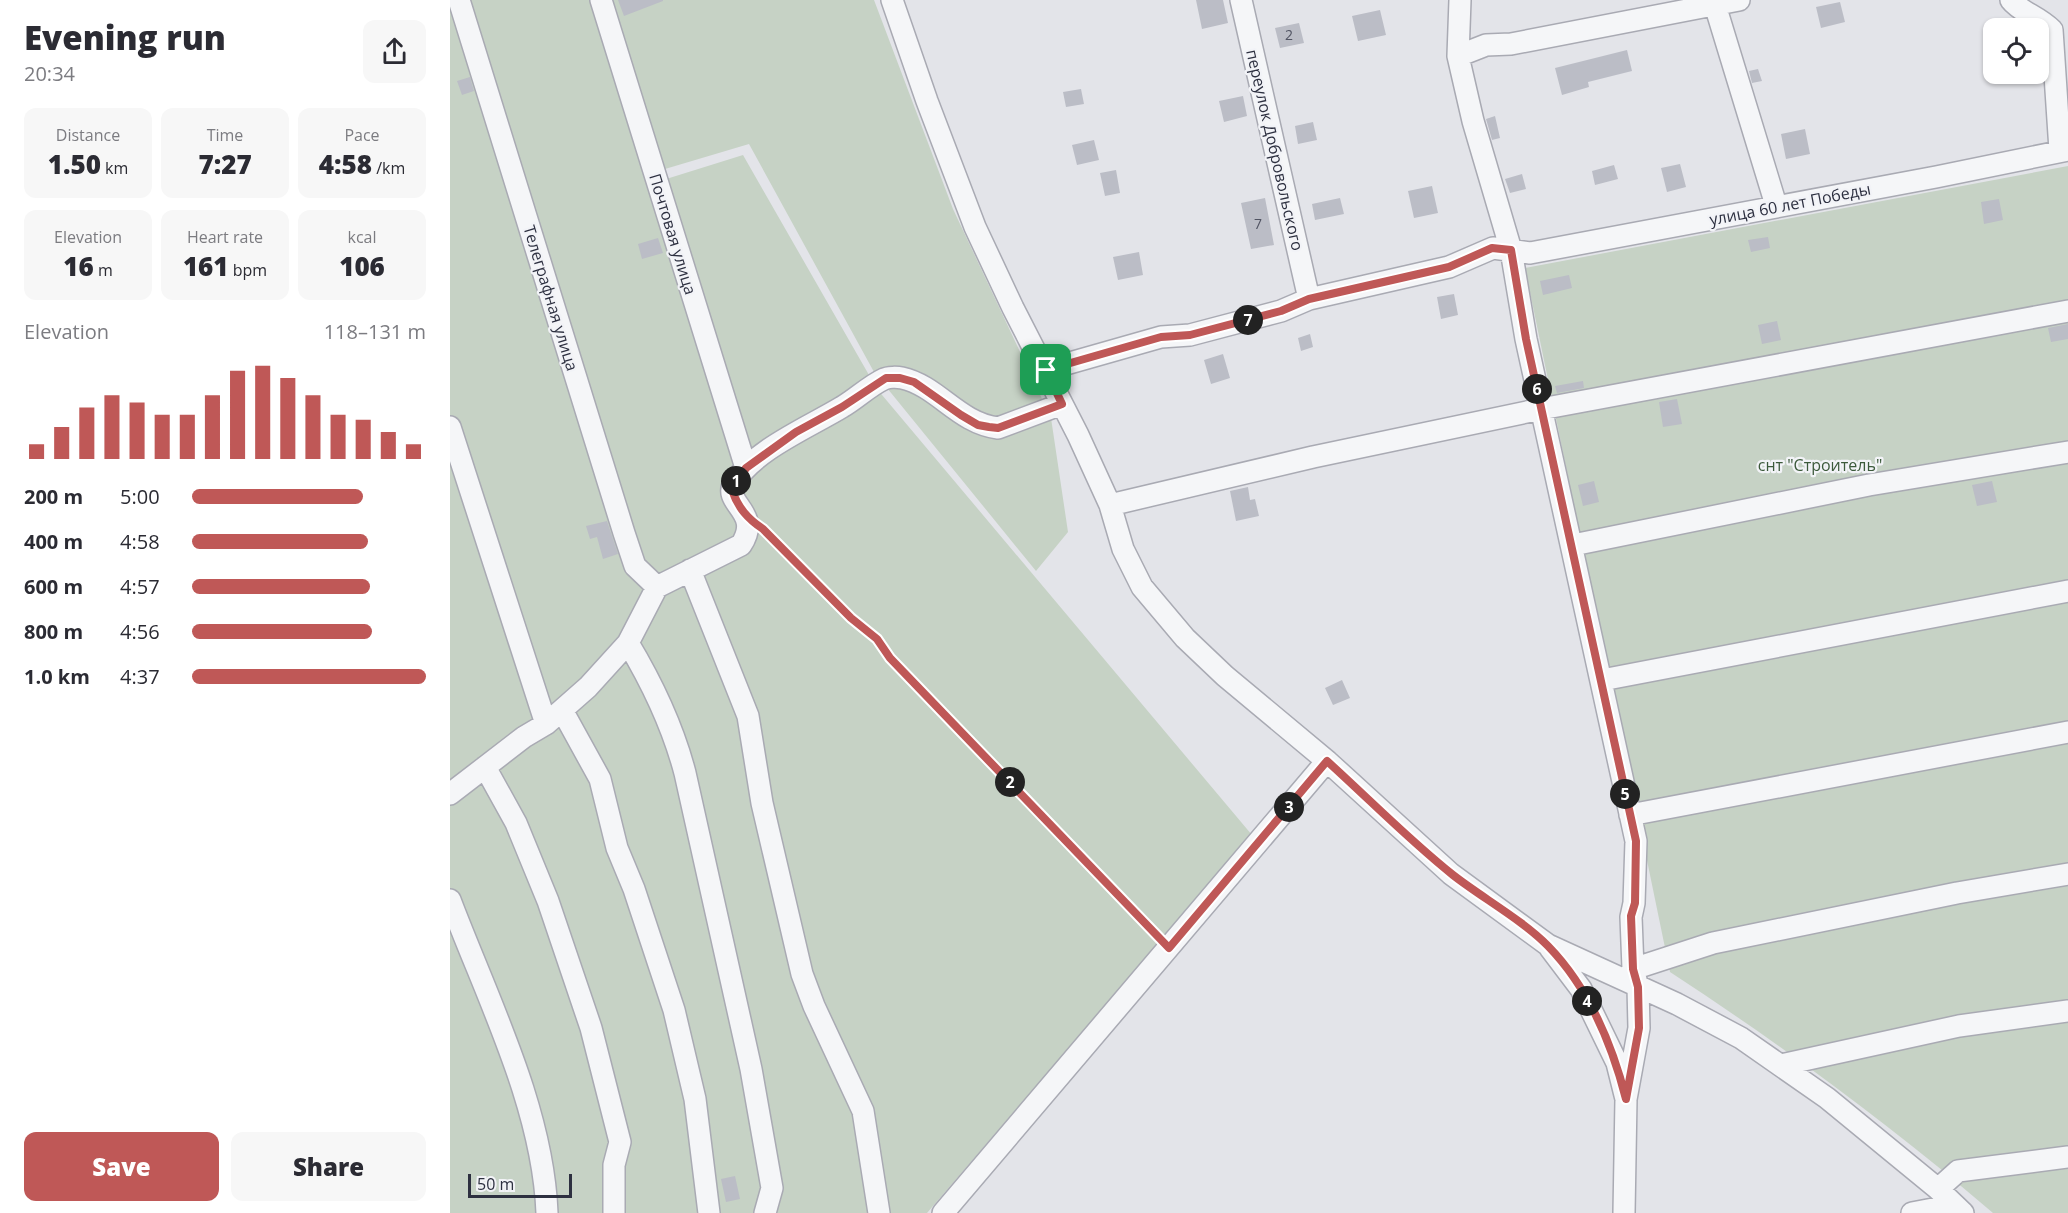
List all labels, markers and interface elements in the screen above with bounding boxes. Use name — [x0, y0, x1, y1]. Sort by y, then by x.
text: Evening run — [24, 15, 226, 60]
map controls — [1983, 18, 2049, 84]
button: locate — [1983, 18, 2049, 84]
button: share — [363, 20, 426, 83]
house number: 2 — [1285, 25, 1293, 44]
street label: переулок Добровольского — [1241, 47, 1309, 253]
text: 20:34 — [24, 60, 75, 87]
text: Distance — [56, 124, 120, 146]
text: Time — [207, 124, 243, 146]
text: Pace — [344, 124, 380, 146]
text: 1.50 — [48, 146, 101, 182]
text: 7:27 — [198, 146, 252, 182]
text: 4:58 — [319, 146, 372, 182]
text: km — [101, 157, 128, 179]
text: /km — [372, 157, 405, 179]
street label: Почтовая улица — [644, 171, 702, 297]
street label: улица 60 лет Победы — [1707, 178, 1873, 230]
house number: 7 — [1254, 214, 1262, 233]
street label: Телеграфная улица — [518, 222, 584, 374]
text: Elevation — [54, 226, 122, 248]
text: Heart rate — [187, 226, 263, 248]
text: kcal — [348, 226, 377, 248]
text: 16 — [63, 248, 94, 284]
text: 161 — [183, 248, 229, 284]
text: 106 — [339, 248, 385, 284]
text: m — [94, 259, 113, 281]
text: bpm — [229, 259, 267, 281]
pin: 7 — [1233, 305, 1263, 335]
text: 7 — [1243, 309, 1253, 331]
text: Elevation — [24, 318, 109, 345]
text: 118–131 m — [324, 318, 426, 345]
pin — [1020, 344, 1071, 395]
icon: arrive — [1029, 353, 1062, 386]
pin: 6 — [1522, 374, 1552, 404]
text: 6 — [1532, 378, 1542, 400]
park label: снт "Строитель" — [1758, 454, 1882, 476]
pin: 1 — [721, 466, 751, 496]
text: 1 — [731, 470, 741, 492]
text: 200 m — [24, 483, 83, 510]
text: 5:00 — [120, 483, 160, 510]
text: 400 m — [24, 528, 83, 555]
text: 4:58 — [120, 528, 160, 555]
text: 600 m — [24, 573, 83, 600]
text: 4:57 — [120, 573, 160, 600]
text: 800 m — [24, 618, 83, 645]
text: 4:56 — [120, 618, 160, 645]
text: 1.0 km — [24, 663, 90, 690]
text: 4:37 — [120, 663, 160, 690]
pin: 2 — [995, 767, 1025, 797]
text: 2 — [1005, 771, 1015, 793]
pin: 5 — [1610, 779, 1640, 809]
text: 5 — [1620, 783, 1630, 805]
pin: 3 — [1274, 792, 1304, 822]
text: 3 — [1284, 796, 1294, 818]
pin: 4 — [1572, 986, 1602, 1016]
text: 4 — [1582, 990, 1592, 1012]
button: Save — [24, 1132, 219, 1201]
button: Share — [231, 1132, 426, 1201]
scale bar — [468, 1171, 572, 1198]
text: 50 m — [477, 1173, 514, 1195]

